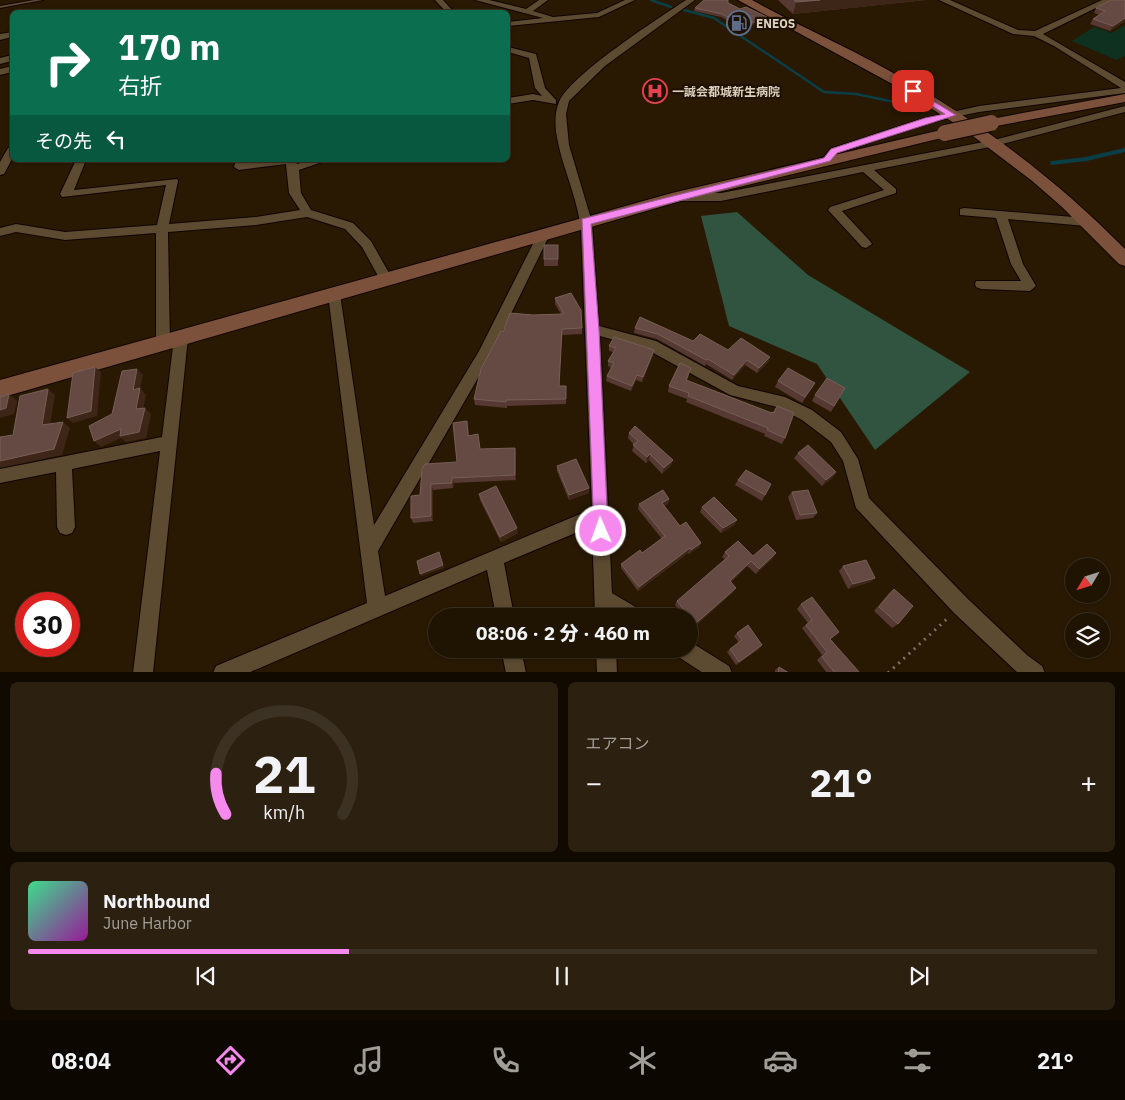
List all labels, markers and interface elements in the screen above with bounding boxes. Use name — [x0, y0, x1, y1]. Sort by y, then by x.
fuel station icon: ENEOS — [726, 10, 752, 36]
place label: ENEOS — [756, 16, 795, 31]
text: 170 m — [118, 24, 221, 70]
icon: right — [35, 30, 100, 95]
pin — [892, 70, 934, 112]
text: 右折 — [118, 71, 162, 100]
icon: arrive — [899, 77, 927, 105]
hospital icon: 一誠会都城新生病院 — [642, 78, 668, 104]
place label: 一誠会都城新生病院 — [672, 84, 780, 99]
icon: left — [102, 125, 130, 153]
text: その先 — [35, 129, 92, 153]
position arrow — [574, 504, 626, 556]
north arrow — [1065, 558, 1110, 602]
map controls — [1065, 558, 1110, 658]
speed limit sign: 30 — [15, 592, 80, 657]
button: layers — [1065, 613, 1110, 658]
text: 08:06 · 2 分 · 460 m — [476, 621, 650, 645]
text: エアコン — [586, 733, 650, 753]
text: 21 — [253, 740, 315, 807]
text: 21° — [810, 758, 873, 807]
text: − — [586, 764, 602, 801]
text: + — [1080, 764, 1097, 801]
text: km/h — [263, 801, 305, 824]
text: Northbound — [103, 889, 210, 913]
text: June Harbor — [103, 913, 192, 933]
icon: previous — [192, 962, 220, 990]
icon: pause — [548, 962, 576, 990]
icon: next — [905, 962, 933, 990]
icon: directions — [213, 1043, 248, 1078]
icon: music — [351, 1043, 386, 1078]
icon: phone — [488, 1043, 523, 1078]
icon: climate — [625, 1043, 660, 1078]
icon: car — [763, 1043, 798, 1078]
icon: filters — [900, 1043, 935, 1078]
text: 08:04 — [51, 1046, 111, 1075]
text: 21° — [1037, 1046, 1074, 1075]

